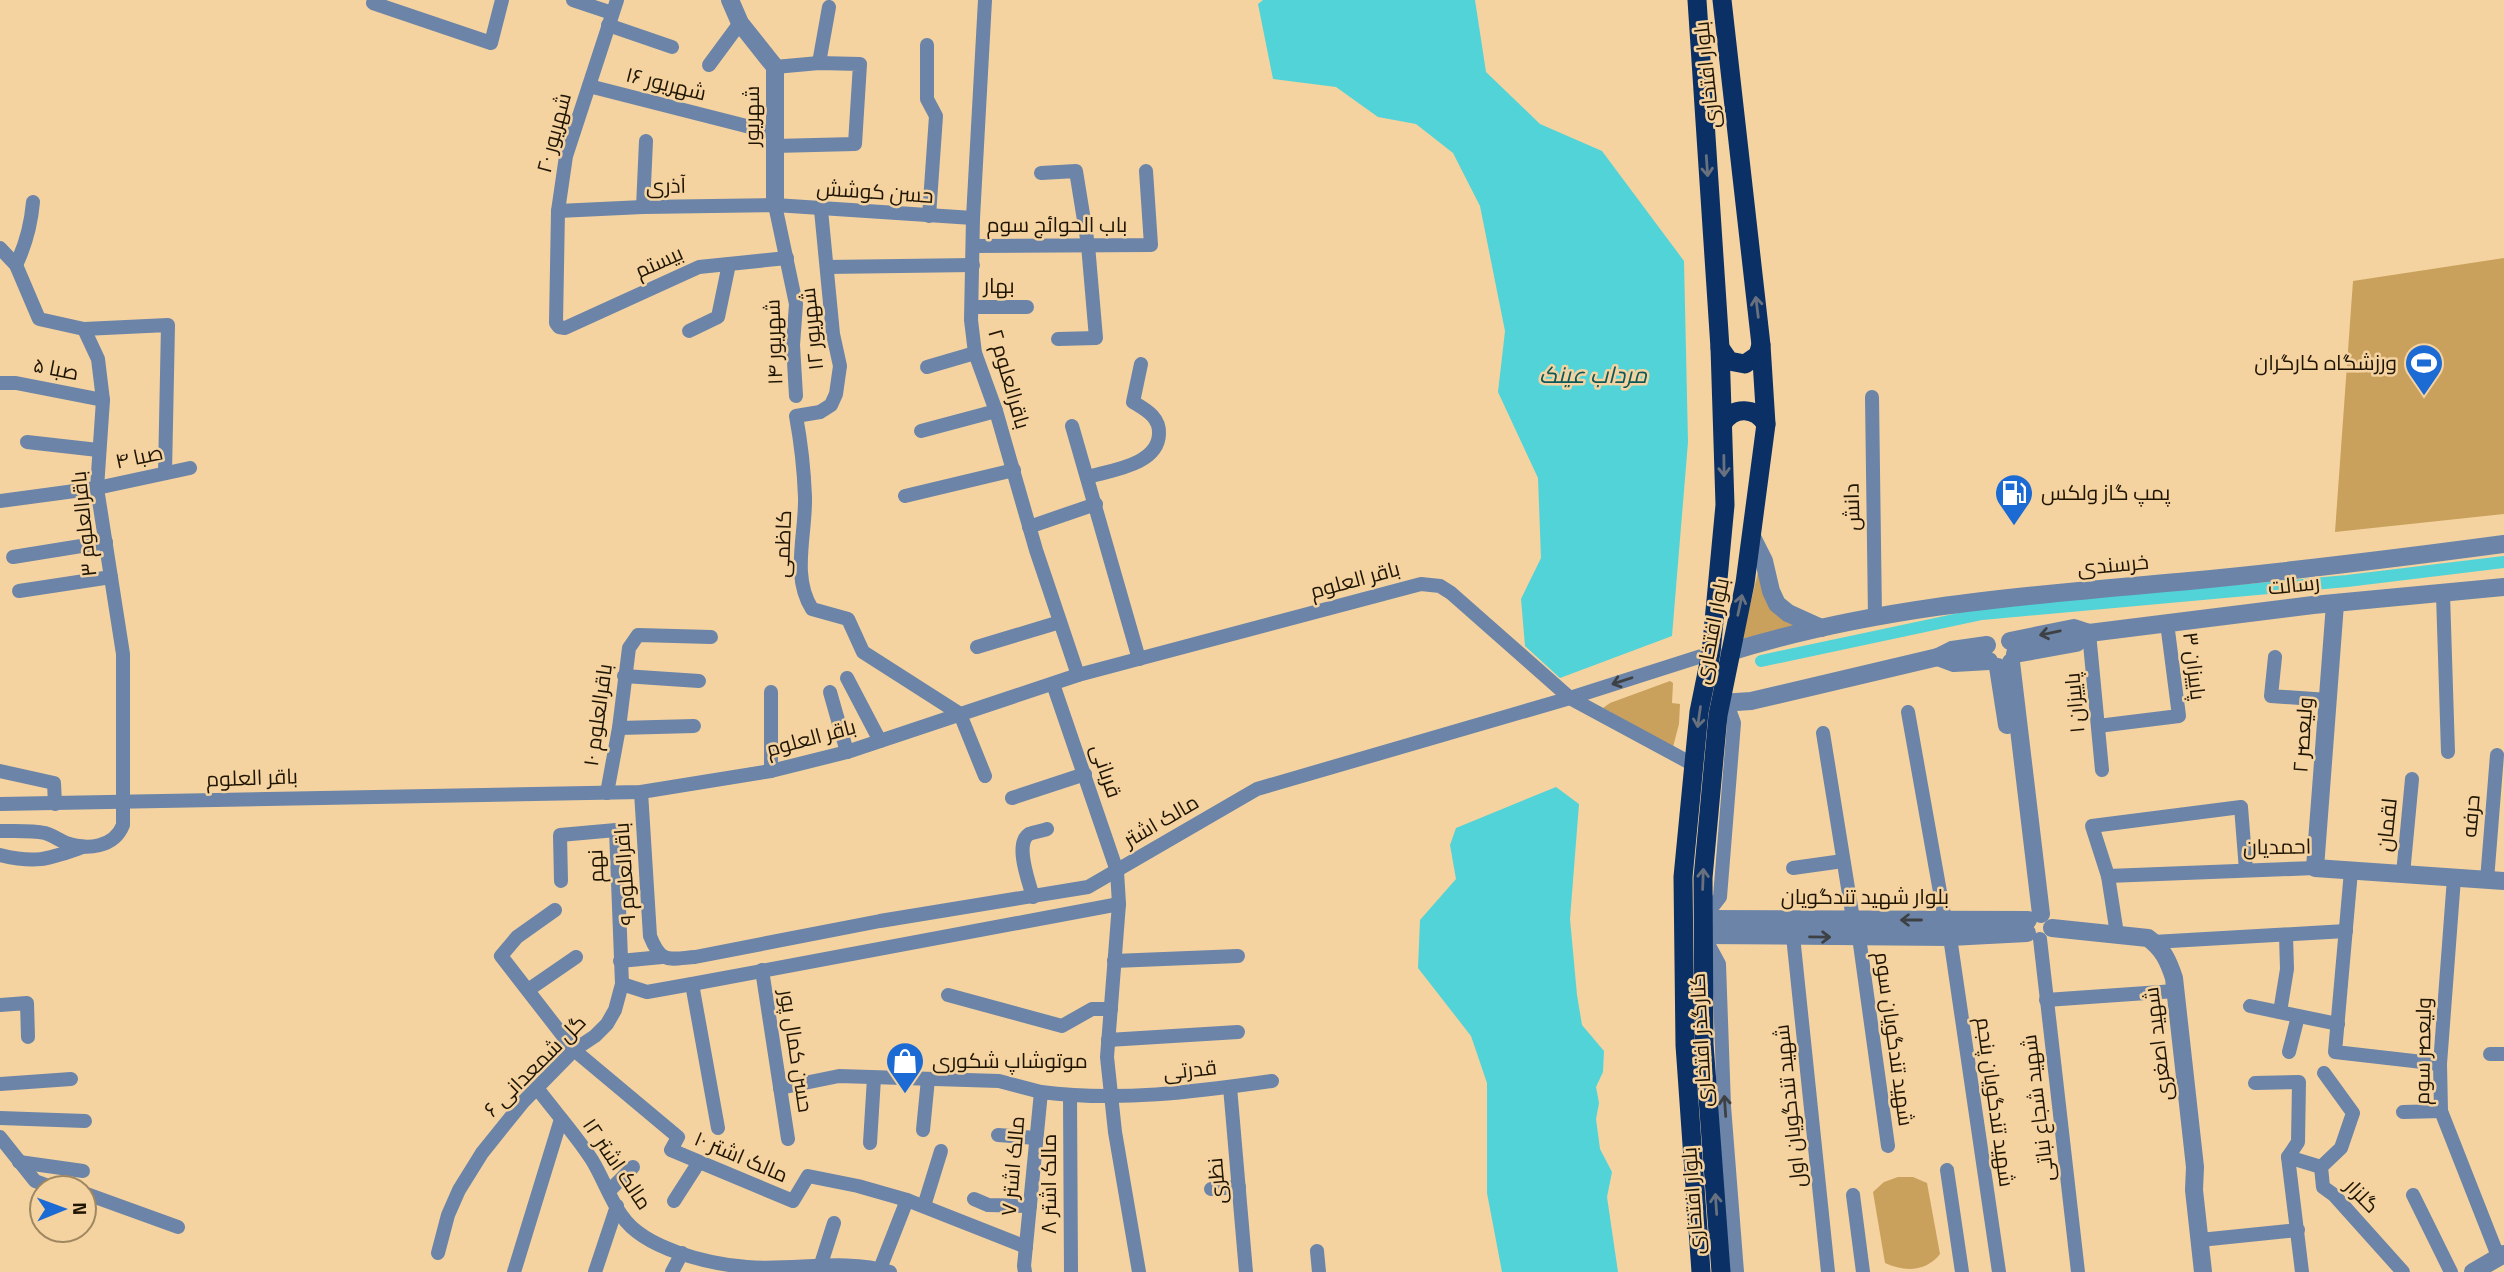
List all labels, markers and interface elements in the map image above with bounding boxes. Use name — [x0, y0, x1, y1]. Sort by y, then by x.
street label: بلوار افتخاری — [1684, 20, 1728, 130]
street label: شهریور ۱۶ — [623, 58, 710, 108]
street label: شهریور — [735, 86, 767, 147]
street label: شهریور ۲۰ — [527, 89, 579, 176]
one-way arrow — [1701, 154, 1714, 177]
street label: آذری — [646, 169, 687, 201]
street label: حسن کوشش — [815, 171, 935, 211]
street label: باب الحوائج سوم — [987, 208, 1127, 240]
street label: بیستم — [629, 236, 688, 286]
street label: بهار — [982, 269, 1015, 301]
street label: شهریور ۱۲ — [791, 286, 831, 372]
one-way arrow — [1750, 296, 1763, 318]
street label: شهریور ۱۴ — [756, 299, 790, 385]
street label: باقرالعلوم ۲ — [980, 325, 1040, 433]
sports icon: ورزشگاه کارگران — [2403, 342, 2445, 397]
place label: ورزشگاه کارگران — [2254, 346, 2397, 378]
street label: صبا ۵ — [31, 348, 82, 388]
water label: مرداب عینک — [1539, 357, 1647, 392]
street label: صبا ۴ — [112, 435, 166, 477]
one-way arrow — [1717, 455, 1731, 478]
street label: باقرالعلوم ۳ — [62, 470, 104, 579]
fuel station icon: پمپ گاز ولکس — [1993, 472, 2035, 527]
place label: پمپ گاز ولکس — [2041, 476, 2171, 508]
street label: دانش — [1835, 483, 1867, 531]
street label: کاظمی — [765, 510, 799, 578]
street label: خرسندی — [2076, 545, 2150, 583]
street label: باقر العلوم — [1306, 552, 1403, 606]
street label: رسالت — [2266, 565, 2321, 603]
street label: بلوار افتخاری — [1685, 575, 1737, 687]
one-way arrow — [1733, 594, 1747, 617]
one-way arrow — [2039, 626, 2062, 640]
street label: پاییزان ۳ — [2175, 630, 2215, 702]
street label: باقرالعلوم ۱۰ — [574, 661, 620, 768]
street label: پاییزان ۱ — [2055, 671, 2093, 735]
one-way arrow — [1612, 676, 1634, 688]
street label: ولیعصر ۲ — [2283, 696, 2321, 774]
one-way arrow — [1692, 705, 1705, 727]
street label: باقر العلوم — [762, 710, 859, 764]
street label: قربانی — [1083, 739, 1131, 802]
street label: باقر العلوم — [205, 759, 298, 795]
street label: مالک اشتر — [1116, 786, 1204, 855]
street label: حرفه — [2452, 793, 2488, 839]
street label: لقمان — [2367, 797, 2405, 853]
street label: باقرالعلوم ۹ — [604, 822, 644, 927]
street label: احمدیان — [2242, 829, 2312, 863]
street label: نهم — [578, 849, 612, 883]
one-way arrow — [1697, 868, 1710, 891]
street label: بلوار شهید تندگویان — [1781, 880, 1949, 912]
one-way arrow — [1900, 913, 1923, 927]
one-way arrow — [1808, 930, 1831, 943]
street label: شهید تندگویان سوم — [1867, 950, 1923, 1128]
street label: کنارگذر افتخاری — [1681, 972, 1719, 1108]
street label: شهید اصغری — [2134, 985, 2180, 1103]
street label: حسن کمال پور — [771, 986, 822, 1115]
street label: ولیعصر سوم — [2405, 997, 2439, 1105]
street label: گل شمعدانی ۶ — [476, 1007, 593, 1124]
street label: شهید تندگویان پنجم — [1968, 1015, 2024, 1189]
street label: شهید تندگویان اول — [1765, 1023, 1813, 1189]
street label: شهید شجاع نباتی — [2012, 1033, 2062, 1183]
shop icon: موتوشاپ شکوری — [884, 1040, 926, 1095]
place label: موتوشاپ شکوری — [932, 1044, 1088, 1076]
street label: قدرتی — [1162, 1050, 1218, 1088]
one-way arrow — [1718, 1095, 1731, 1118]
street label: مالک اشتر ۱۲ — [575, 1111, 660, 1216]
street label: مالک اشتر ۷ — [992, 1114, 1032, 1217]
street label: مالک اشتر ۱۰ — [690, 1122, 793, 1190]
street label: مالک اشتر ۸ — [1032, 1134, 1064, 1234]
street label: بلوار افتخاری — [1672, 1146, 1712, 1256]
street label: نظری — [1198, 1157, 1234, 1206]
street label: گلزار — [2337, 1170, 2387, 1220]
north arrow — [28, 1174, 98, 1244]
one-way arrow — [1709, 1193, 1722, 1216]
text: N — [66, 1202, 95, 1216]

